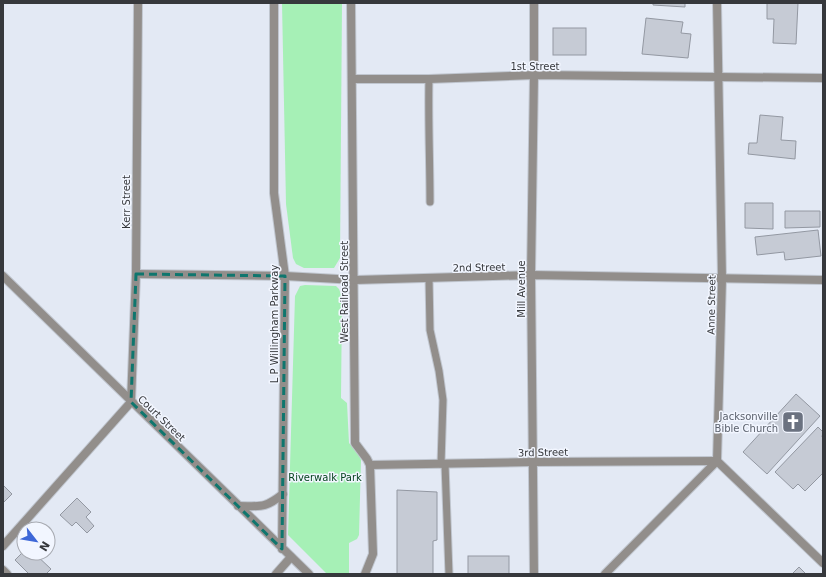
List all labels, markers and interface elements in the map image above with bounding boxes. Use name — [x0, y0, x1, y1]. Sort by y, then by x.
street label: 1st Street — [510, 61, 560, 72]
street label: Kerr Street — [121, 175, 132, 229]
street label: West Railroad Street — [339, 241, 350, 343]
street label: Mill Avenue — [516, 260, 527, 318]
street label: 2nd Street — [453, 262, 505, 273]
street label: L P Willingham Parkway — [269, 265, 280, 383]
street label: Anne Street — [705, 275, 718, 335]
street label: Court Street — [136, 393, 187, 444]
church icon: Jacksonville Bible Church — [780, 409, 806, 435]
place label: Jacksonville Bible Church — [715, 411, 778, 434]
street label: 3rd Street — [518, 447, 568, 458]
park label: Riverwalk Park — [288, 472, 362, 483]
north arrow — [16, 521, 56, 561]
text: N — [36, 539, 52, 553]

